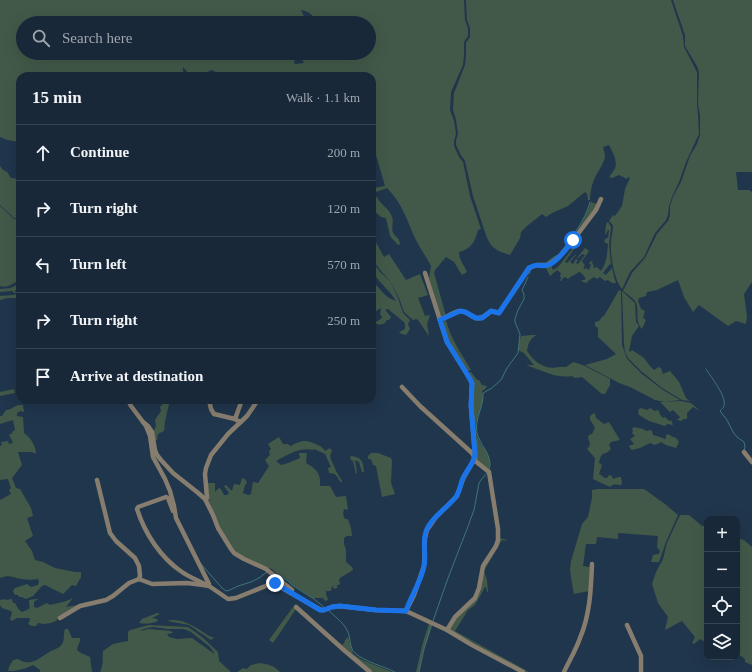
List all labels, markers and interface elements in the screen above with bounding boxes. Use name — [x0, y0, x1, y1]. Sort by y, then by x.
search box — [16, 16, 376, 60]
icon: search — [30, 27, 52, 49]
text: Search here — [62, 30, 132, 46]
text: 15 min — [32, 88, 82, 107]
text: Walk · 1.1 km — [286, 90, 360, 105]
icon: ahead — [32, 142, 54, 164]
text: Continue — [70, 144, 129, 160]
text: 200 m — [327, 145, 360, 160]
icon: right — [32, 198, 54, 220]
text: Turn right — [70, 200, 137, 216]
text: 120 m — [327, 201, 360, 216]
route start — [564, 231, 582, 249]
icon: left — [32, 254, 54, 276]
text: Turn left — [70, 256, 127, 272]
text: 570 m — [327, 257, 360, 272]
icon: right — [32, 310, 54, 332]
text: Turn right — [70, 312, 137, 328]
text: 250 m — [327, 313, 360, 328]
icon: arrive — [32, 366, 54, 388]
text: Arrive at destination — [70, 368, 203, 384]
map controls — [704, 516, 740, 660]
button: + — [704, 516, 740, 552]
button: − — [704, 552, 740, 588]
route end — [266, 574, 284, 592]
button: locate — [704, 588, 740, 624]
button: layers — [704, 624, 740, 660]

